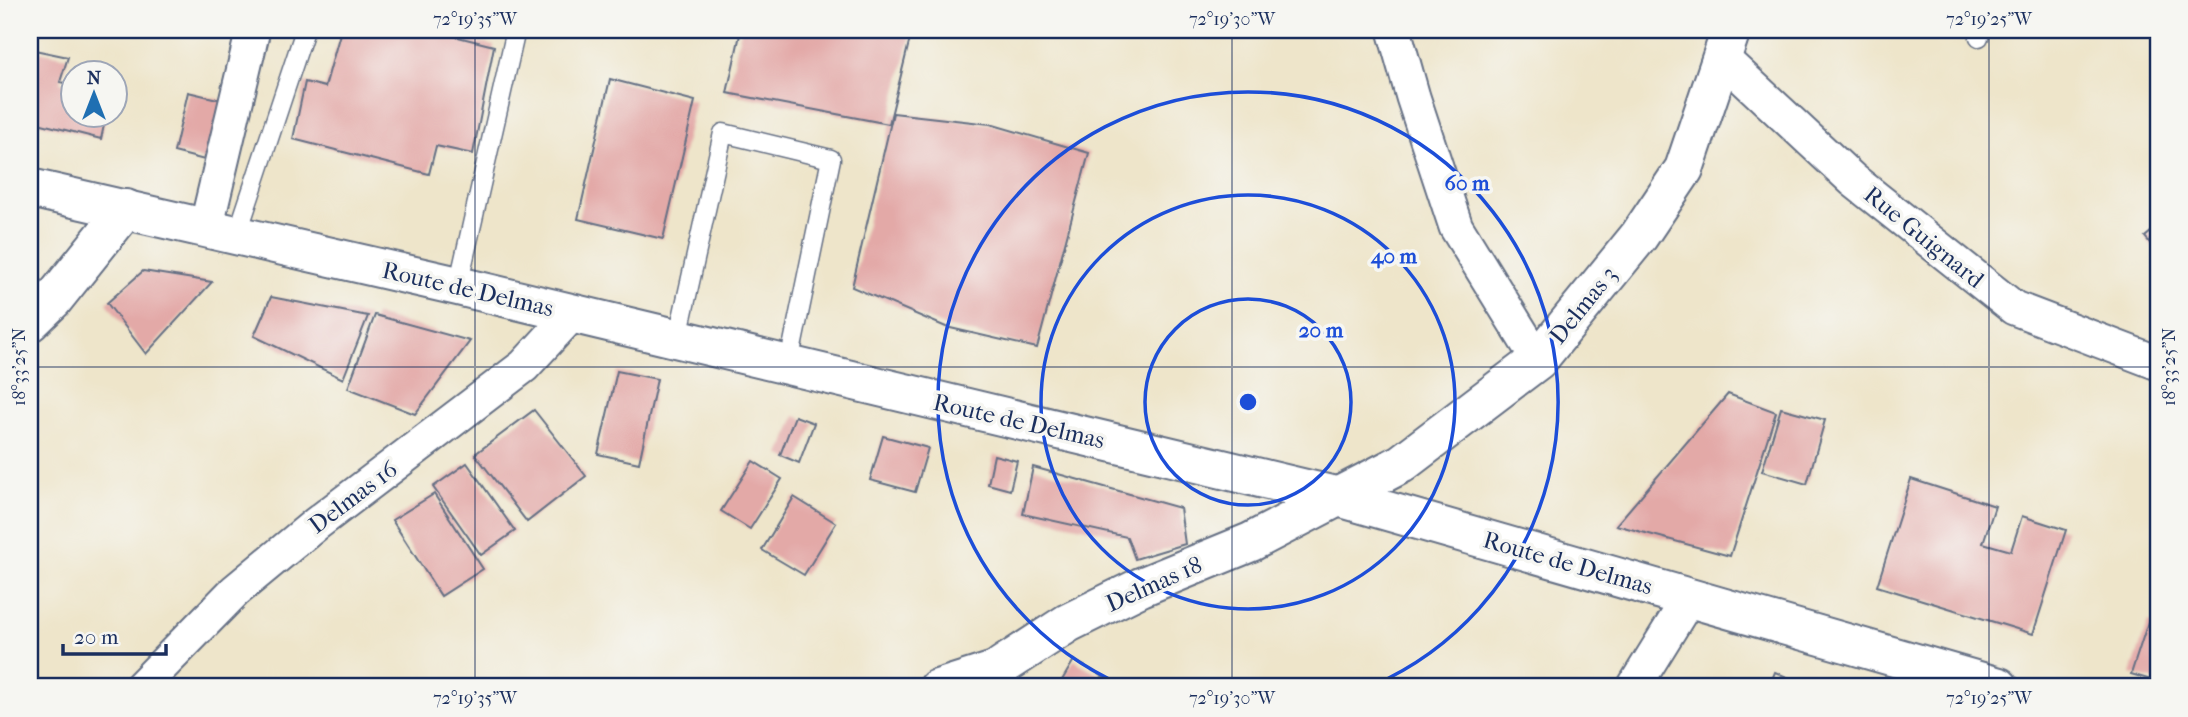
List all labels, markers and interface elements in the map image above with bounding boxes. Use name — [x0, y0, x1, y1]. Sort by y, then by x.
text: 72°19'35"W — [433, 9, 518, 30]
text: 72°19'30"W — [1189, 9, 1276, 30]
text: 72°19'25"W — [1946, 9, 2033, 30]
north arrow — [60, 60, 130, 130]
text: N — [87, 67, 102, 89]
text: 60 m — [1445, 171, 1490, 195]
street label: Rue Guignard — [1858, 180, 1990, 294]
text: 40 m — [1370, 244, 1418, 269]
street label: Route de Delmas — [380, 256, 556, 322]
street label: Delmas 3 — [1543, 261, 1623, 349]
text: 20 m — [1299, 318, 1344, 342]
text: 18°33'25"N — [9, 327, 30, 406]
text: 18°33'25"N — [2159, 327, 2180, 406]
street label: Route de Delmas — [931, 388, 1107, 454]
centre of rings — [1236, 390, 1260, 414]
street label: Delmas 16 — [303, 454, 403, 539]
street label: Route de Delmas — [1480, 525, 1656, 601]
street label: Delmas 18 — [1102, 550, 1206, 618]
scale bar — [63, 612, 166, 656]
text: 20 m — [74, 625, 119, 649]
text: 72°19'35"W — [433, 688, 518, 709]
text: 72°19'30"W — [1189, 688, 1276, 709]
text: 72°19'25"W — [1946, 688, 2033, 709]

